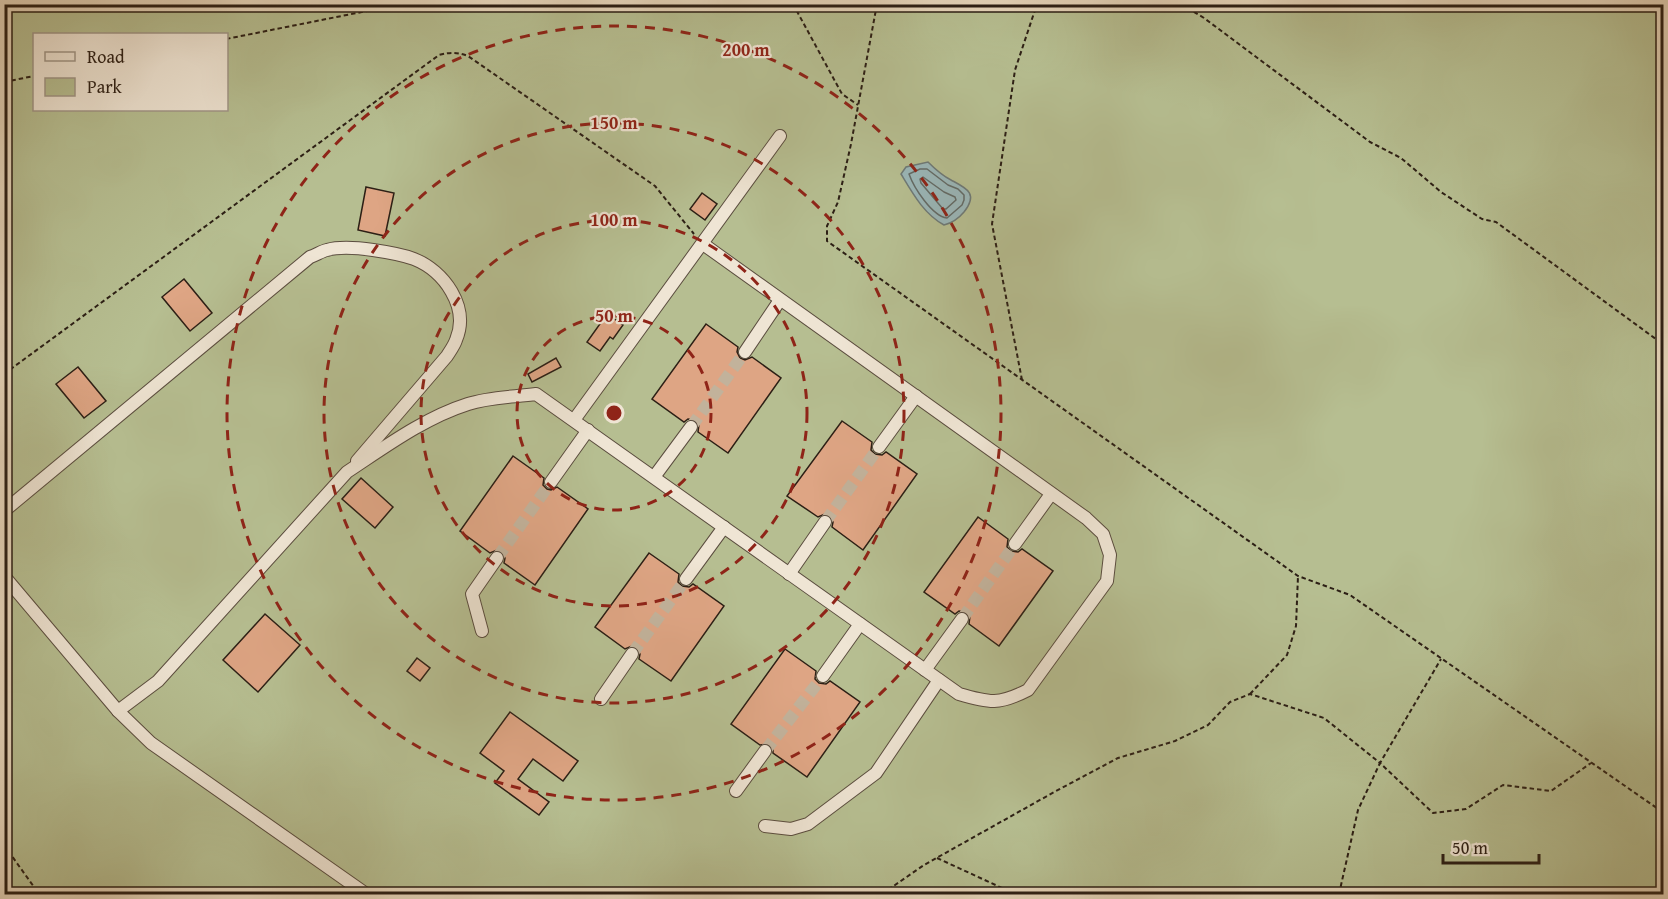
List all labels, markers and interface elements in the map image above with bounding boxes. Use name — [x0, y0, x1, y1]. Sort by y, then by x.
legend — [33, 33, 228, 111]
text: 200 m — [722, 36, 770, 63]
text: Road — [87, 43, 125, 70]
text: Park — [87, 73, 123, 100]
text: 150 m — [590, 109, 638, 136]
text: 100 m — [590, 206, 638, 233]
text: 50 m — [595, 302, 634, 329]
centre of rings — [604, 403, 624, 423]
scale bar — [1443, 827, 1539, 865]
text: 50 m — [1452, 834, 1488, 861]

